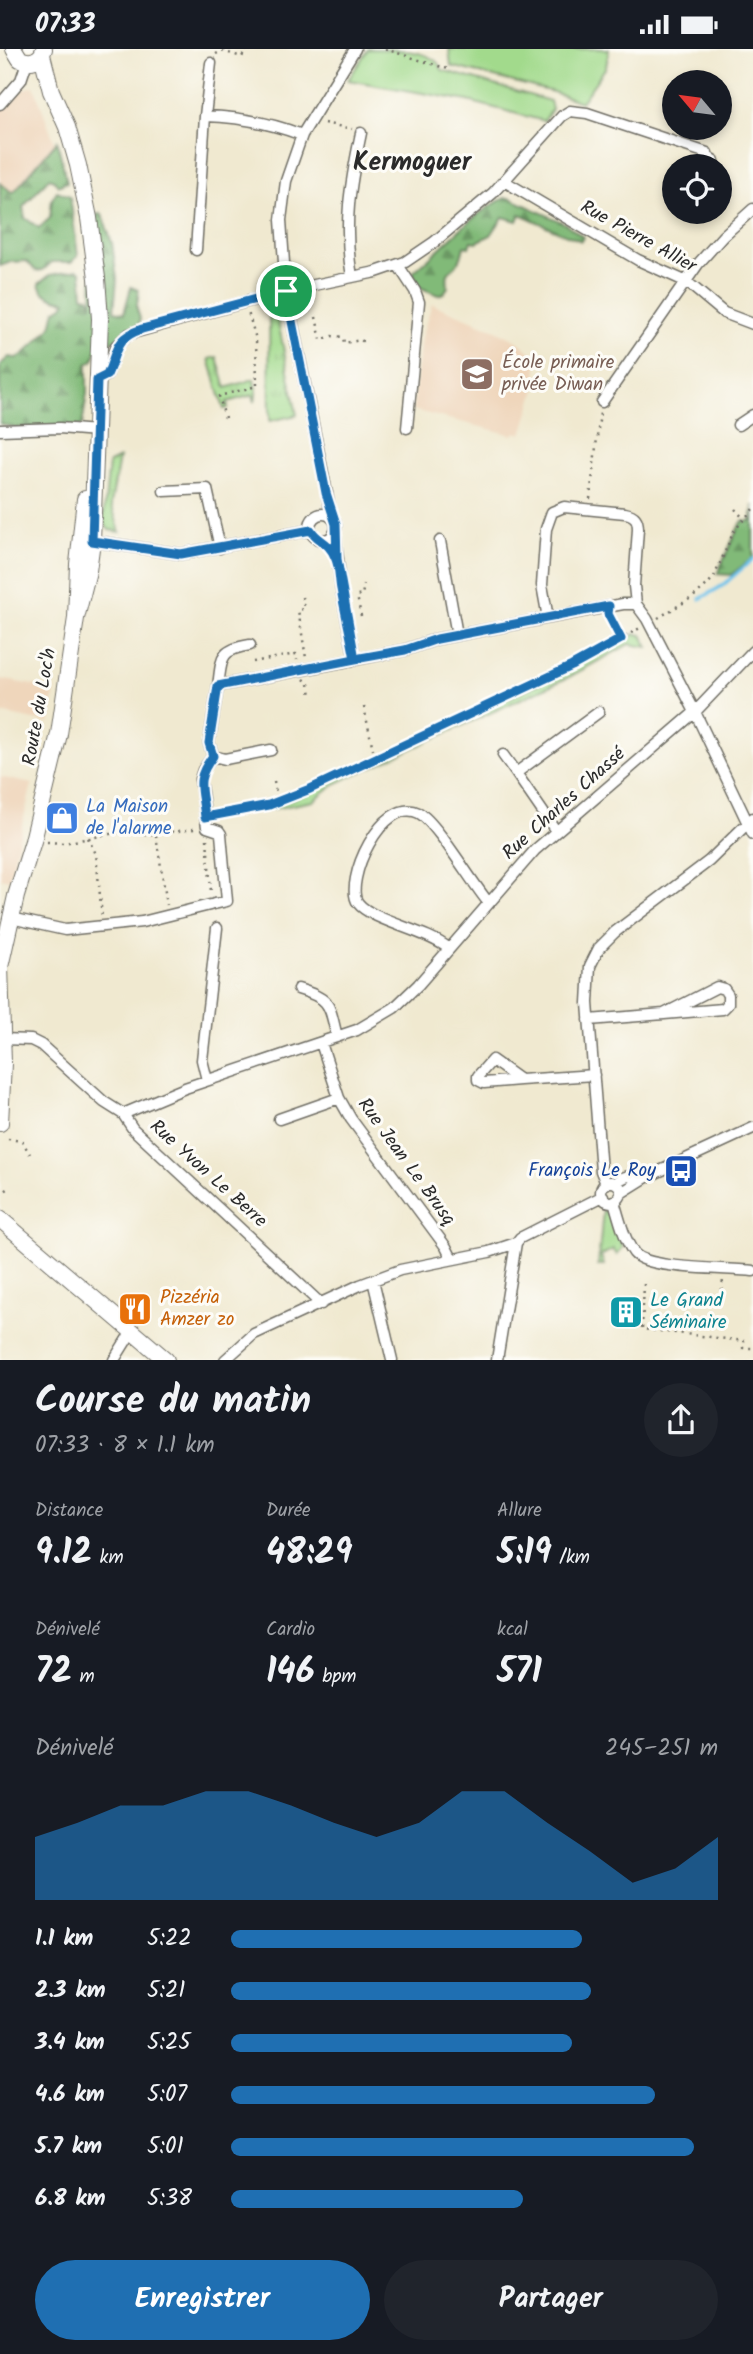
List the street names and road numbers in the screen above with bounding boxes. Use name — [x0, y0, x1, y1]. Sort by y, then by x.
street label: Rue Pierre Allier — [574, 193, 703, 282]
street label: Route du Loc'h — [15, 646, 65, 768]
street label: Rue Charles Chassé — [496, 740, 633, 868]
street label: Rue Jean Le Brusq — [349, 1092, 463, 1232]
street label: Rue Yvon Le Berre — [142, 1113, 274, 1236]

